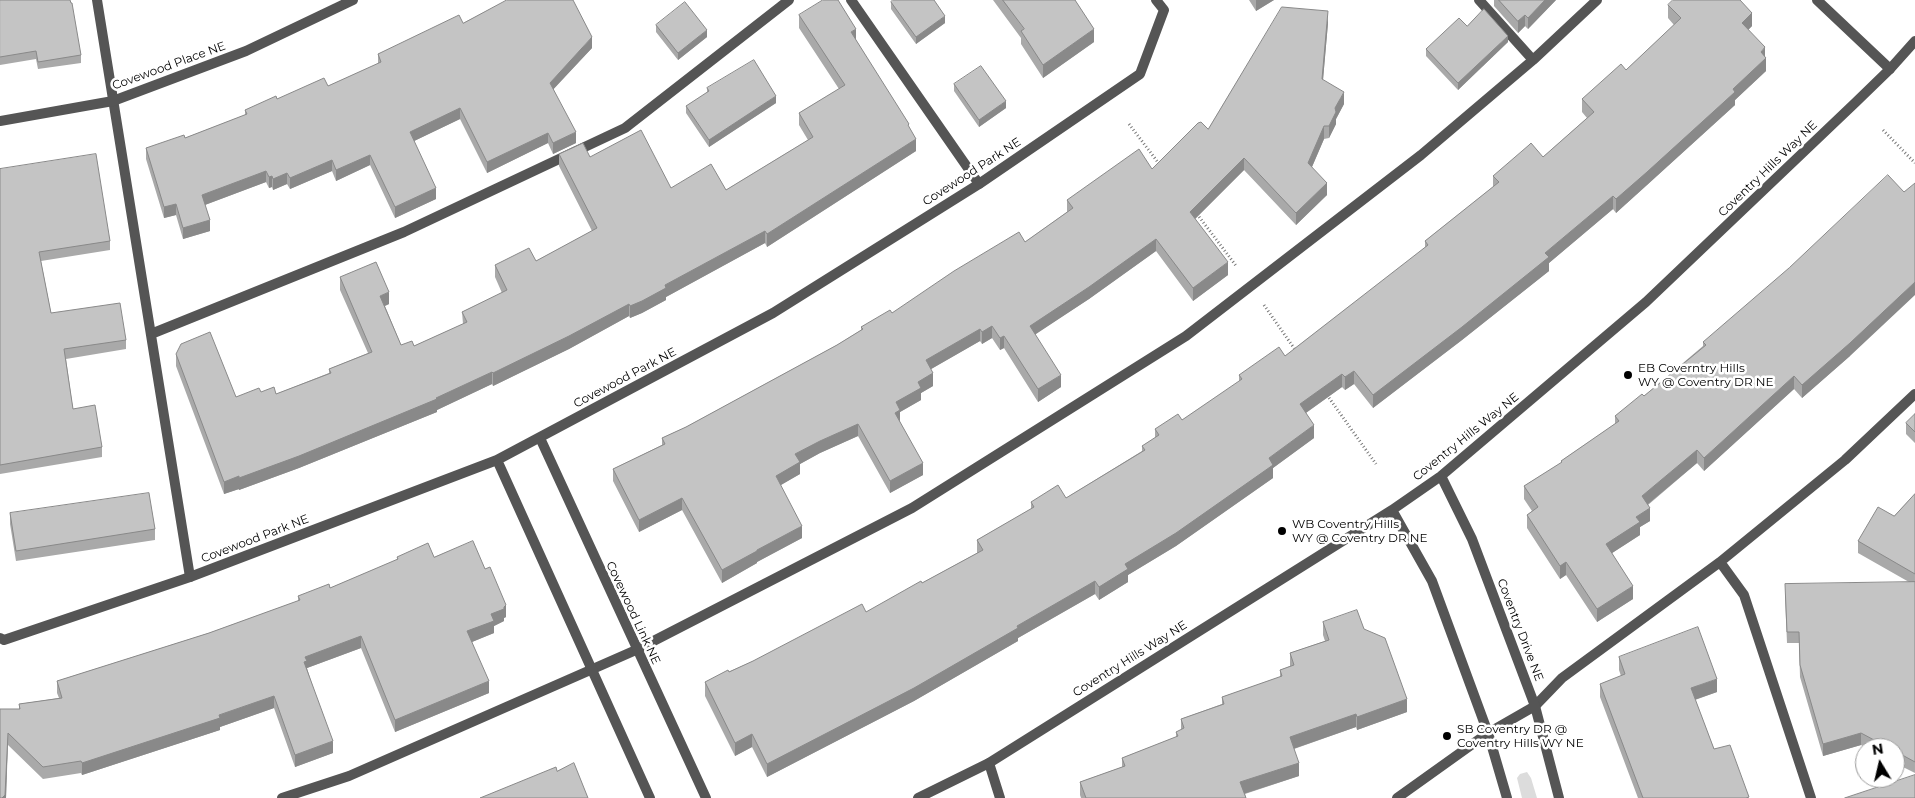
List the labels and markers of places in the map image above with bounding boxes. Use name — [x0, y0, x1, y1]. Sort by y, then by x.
place label: EB Coverntry Hills WY @ Coventry DR NE — [1638, 361, 1773, 389]
marker: EB Coverntry Hills WY @ Coventry DR NE — [1622, 369, 1634, 381]
place label: WB Coventry Hills WY @ Coventry DR NE — [1292, 517, 1427, 545]
marker: WB Coventry Hills WY @ Coventry DR NE — [1276, 525, 1288, 537]
place label: SB Coventry DR @ Coventry Hills WY NE — [1457, 722, 1584, 750]
marker: SB Coventry DR @ Coventry Hills WY NE — [1441, 730, 1453, 742]

